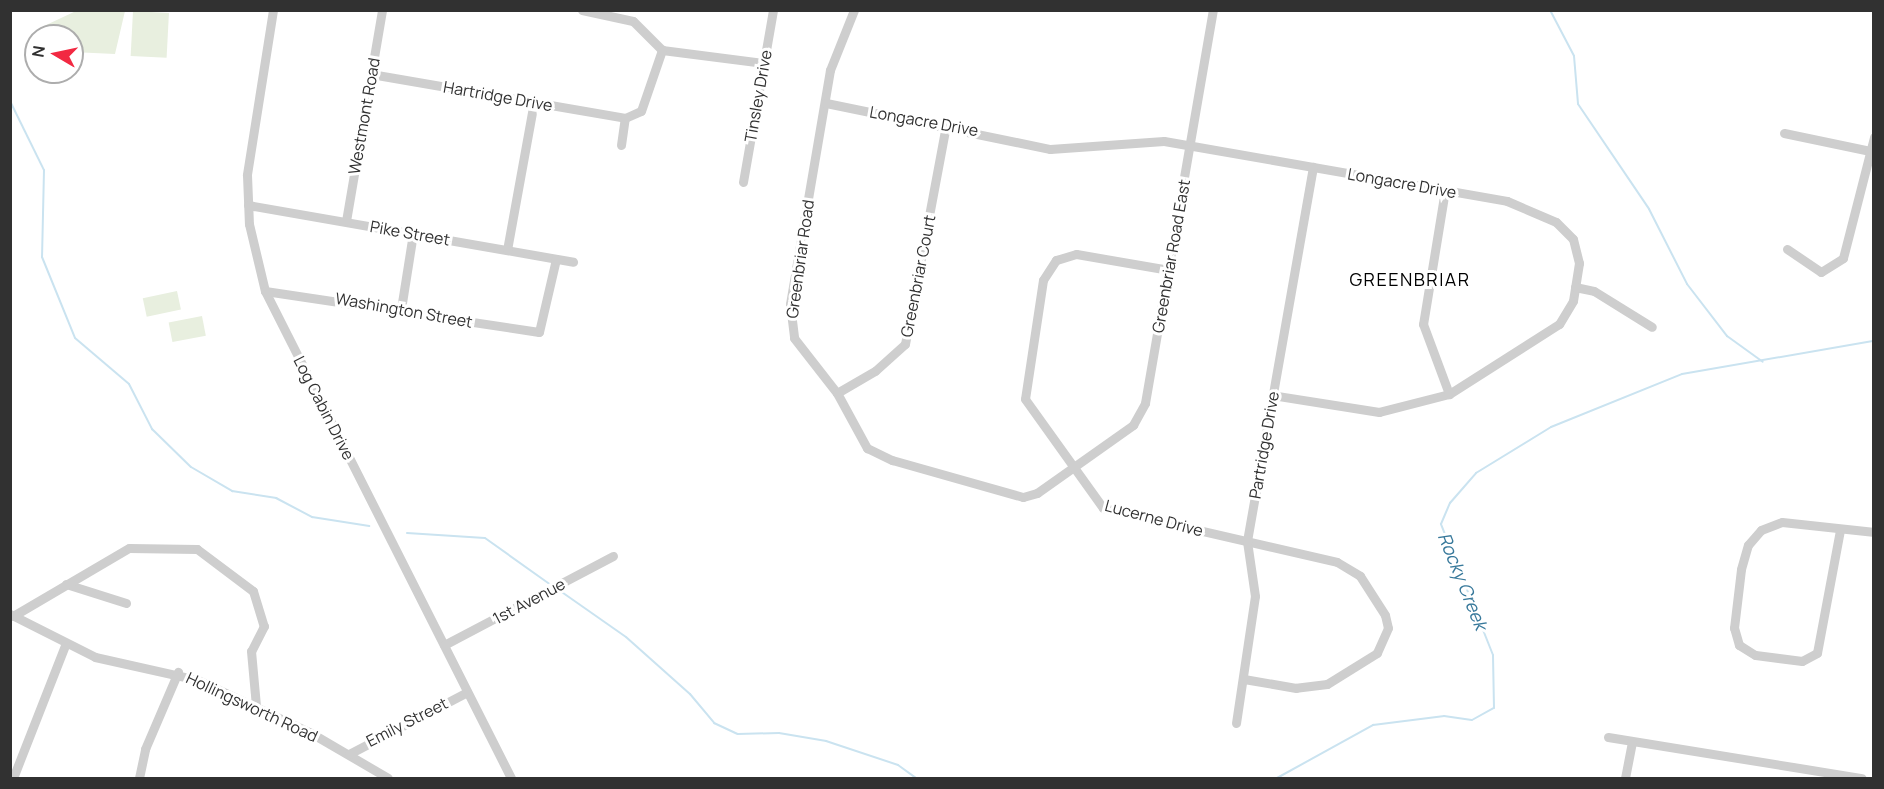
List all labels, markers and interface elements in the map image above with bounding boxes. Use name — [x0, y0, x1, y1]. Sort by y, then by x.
north arrow — [24, 24, 84, 84]
text: N — [26, 44, 50, 59]
street label: Tinsley Drive — [740, 48, 776, 144]
street label: Westmont Road — [344, 56, 384, 176]
street label: Hartridge Drive — [442, 77, 554, 115]
street label: Longacre Drive — [868, 102, 980, 140]
street label: Longacre Drive — [1346, 164, 1458, 202]
street label: Greenbriar Road East — [1148, 178, 1194, 334]
street label: Greenbriar Road — [782, 198, 818, 320]
street label: Greenbriar Court — [897, 213, 939, 339]
street label: Pike Street — [369, 217, 451, 249]
district label: GREENBRIAR — [1349, 268, 1471, 290]
street label: Washington Street — [334, 288, 474, 332]
street label: Log Cabin Drive — [290, 353, 358, 463]
street label: Partridge Drive — [1245, 390, 1283, 500]
street label: Lucerne Drive — [1103, 496, 1205, 540]
water label: Rocky Creek — [1434, 529, 1492, 633]
street label: 1st Avenue — [490, 574, 568, 628]
street label: Hollingsworth Road — [183, 668, 321, 746]
street label: Emily Street — [363, 693, 451, 751]

